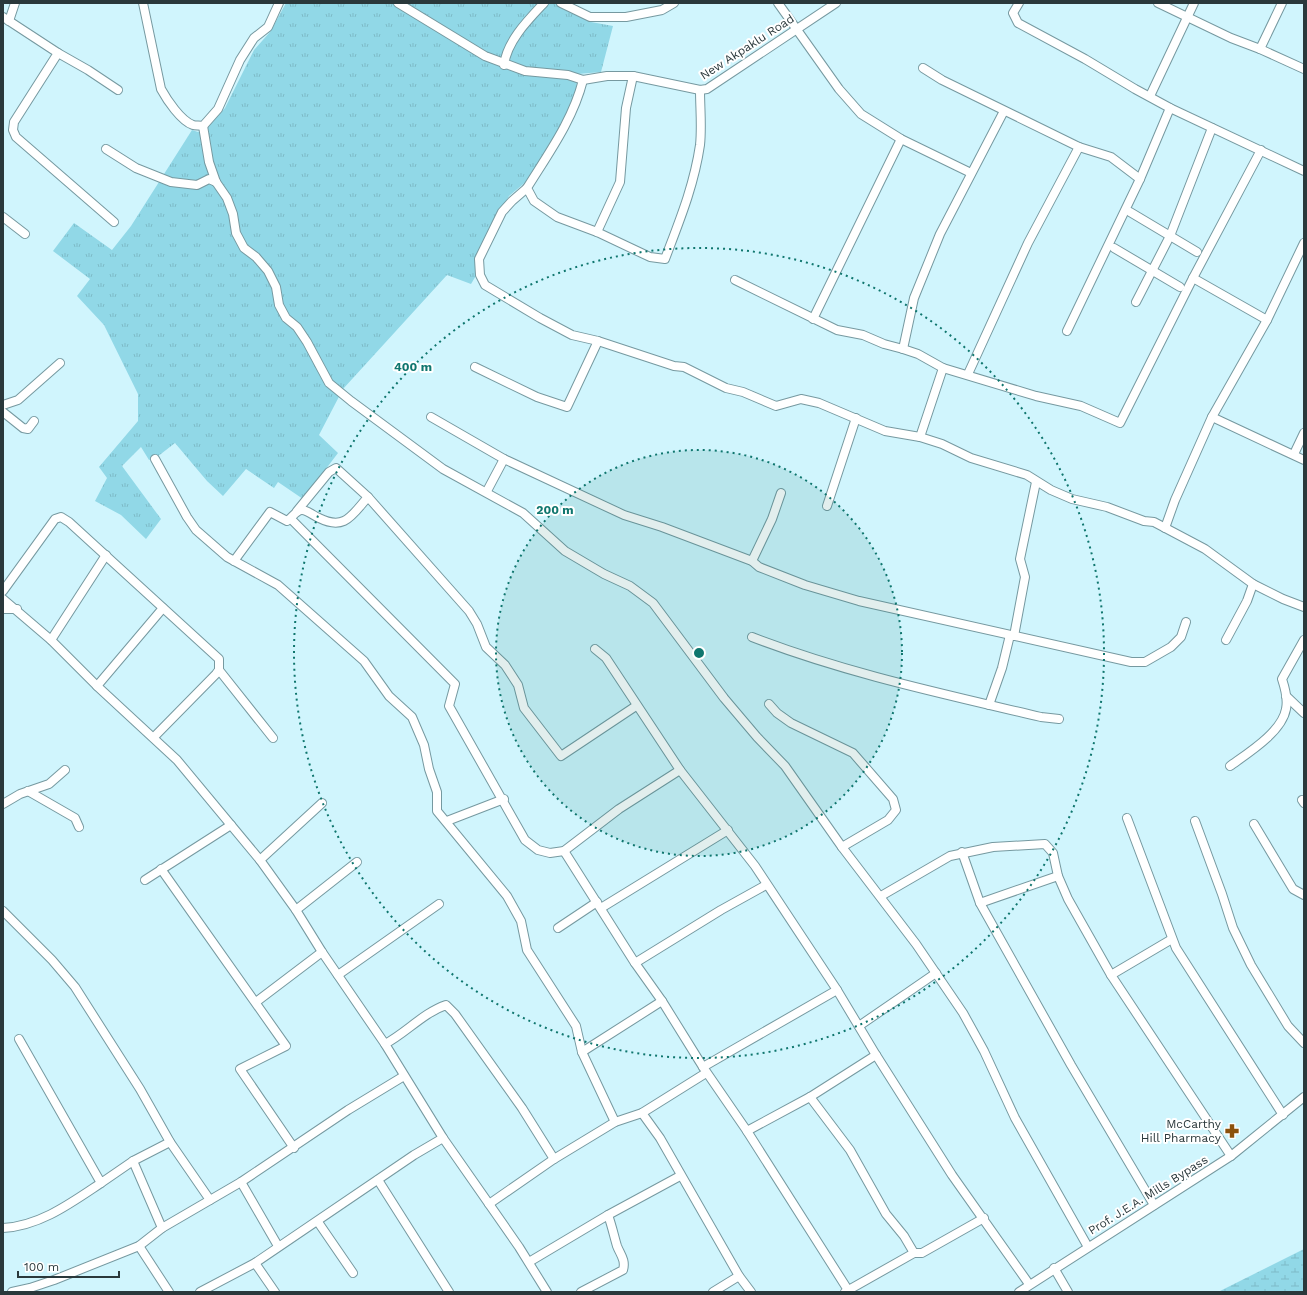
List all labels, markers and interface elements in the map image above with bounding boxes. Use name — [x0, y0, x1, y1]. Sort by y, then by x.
street label: New Akpaklu Road — [697, 11, 797, 83]
text: 400 m — [394, 360, 432, 374]
text: 200 m — [536, 503, 574, 517]
centre of rings — [692, 646, 706, 660]
place label: McCarthy Hill Pharmacy — [1141, 1117, 1222, 1145]
pharmacy icon: McCarthy Hill Pharmacy — [1224, 1123, 1240, 1139]
street label: Prof. J.E.A. Mills Bypass — [1086, 1152, 1210, 1238]
scale bar — [18, 1253, 119, 1279]
text: 100 m — [24, 1260, 59, 1274]

